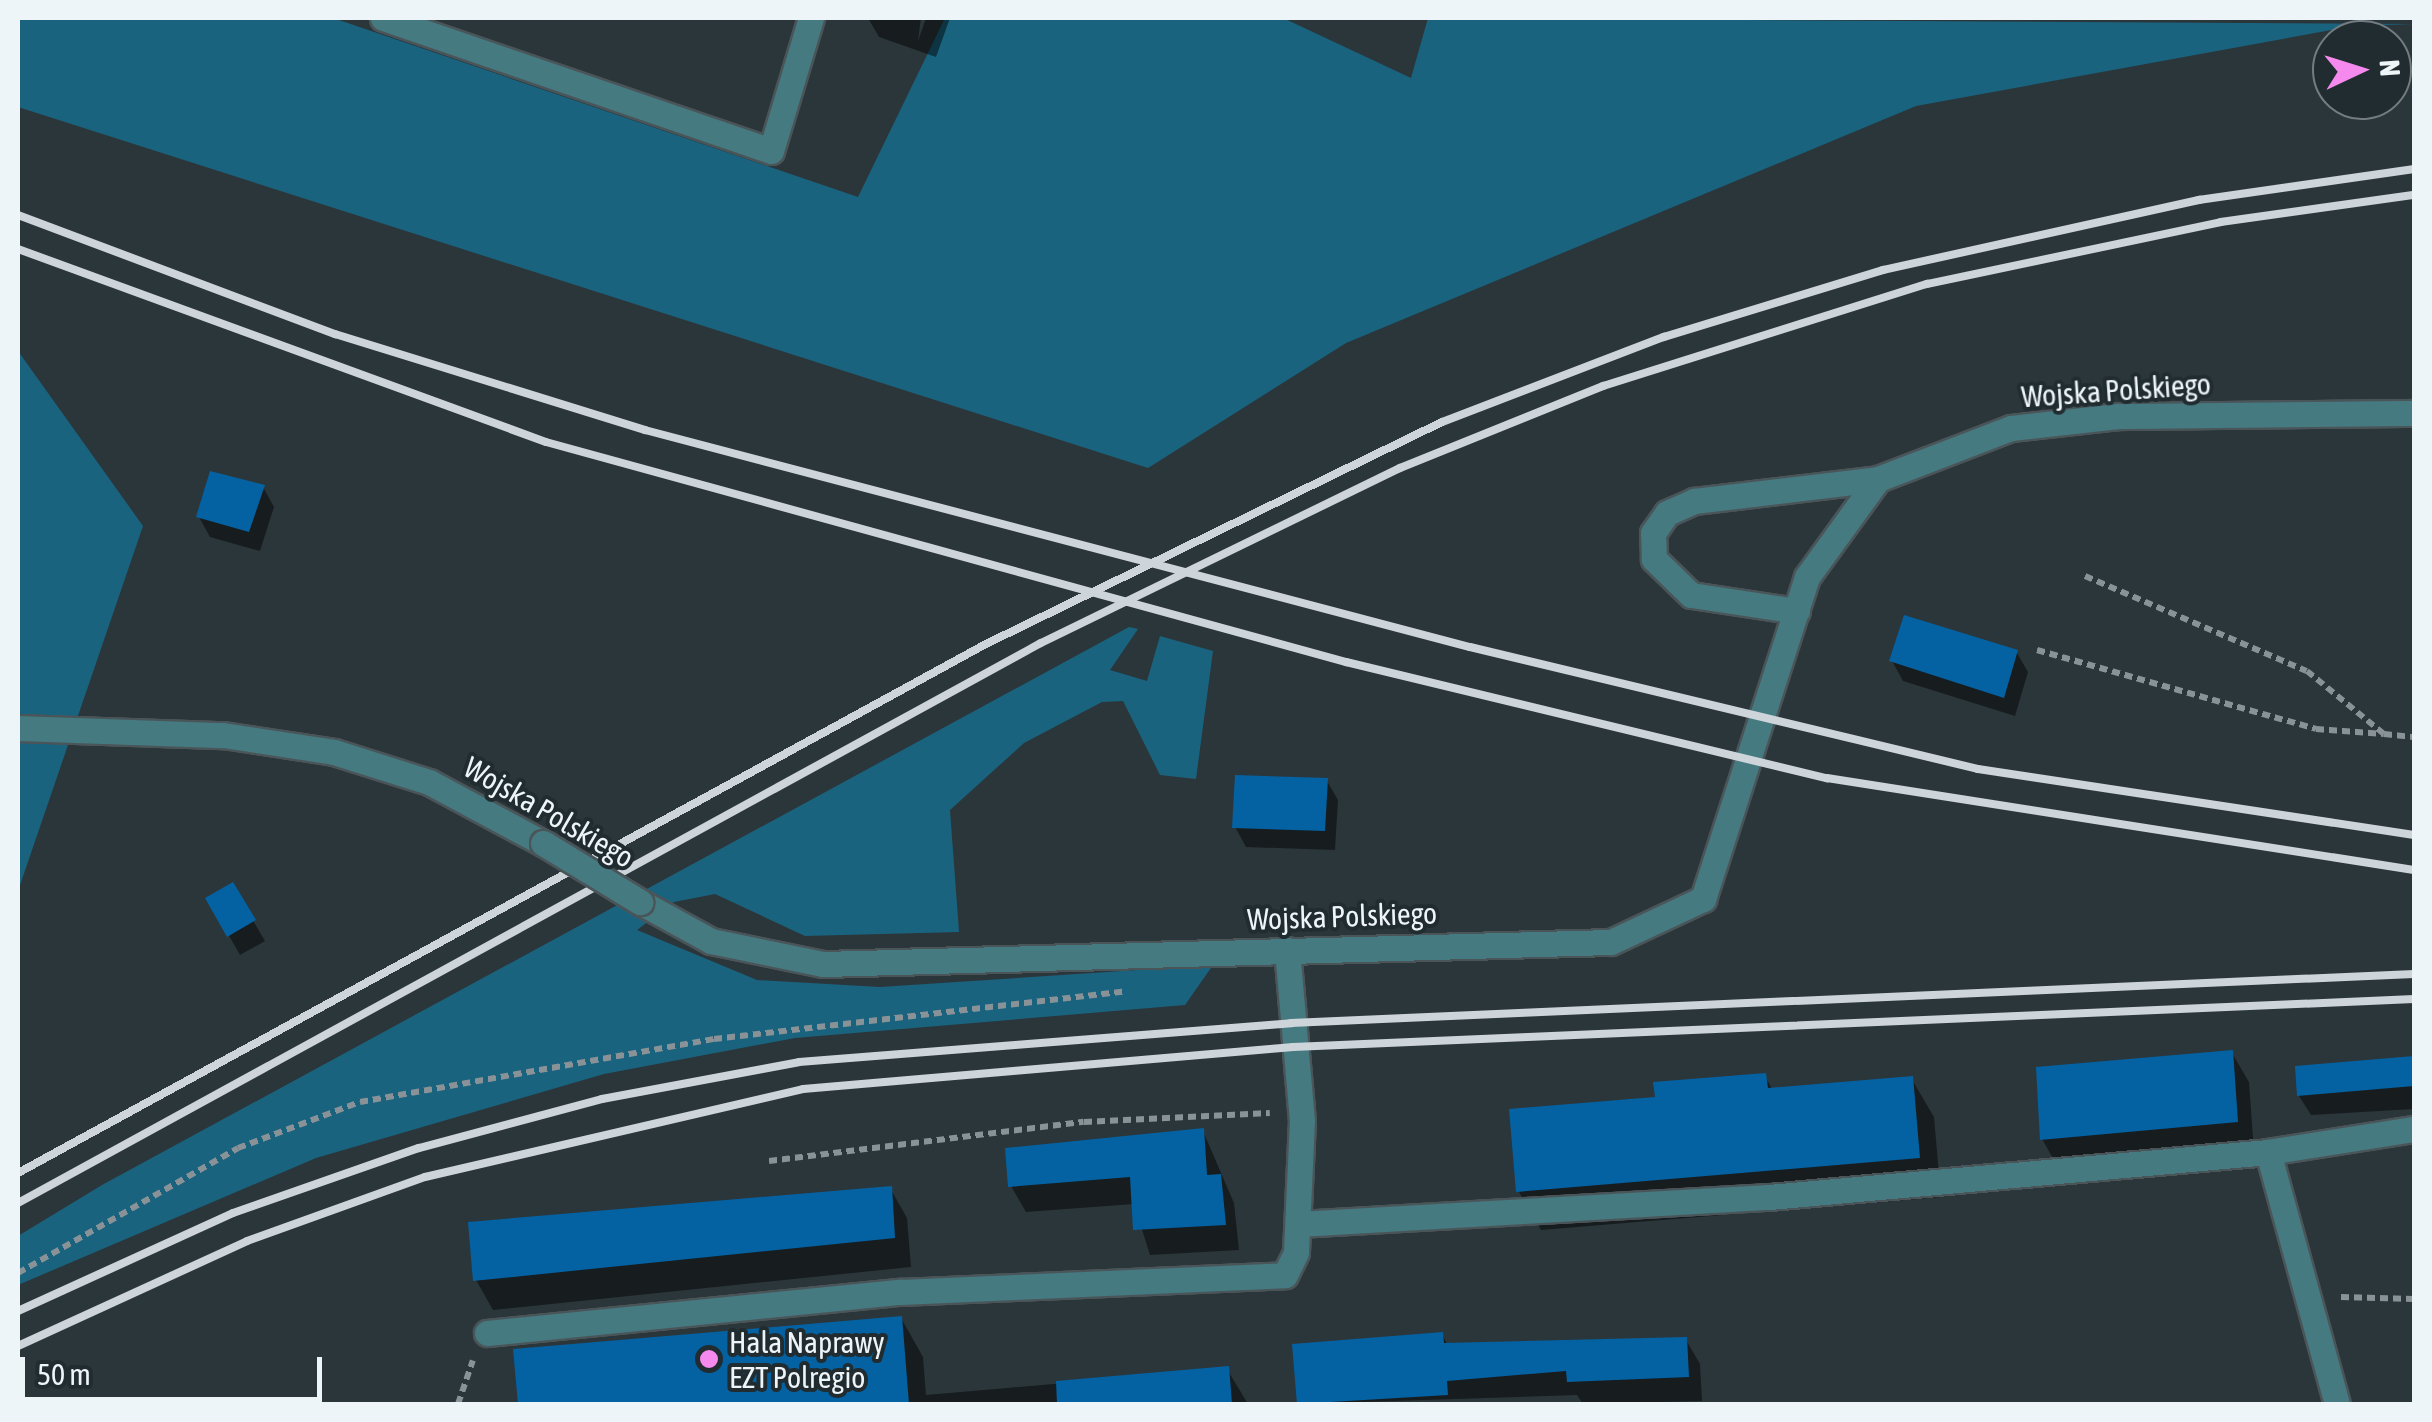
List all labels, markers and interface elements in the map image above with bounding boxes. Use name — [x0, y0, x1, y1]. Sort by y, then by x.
north arrow — [2312, 20, 2412, 120]
text: N — [2373, 59, 2406, 77]
street label: Wojska Polskiego — [2020, 365, 2212, 415]
street label: Wojska Polskiego — [458, 749, 640, 875]
street label: Wojska Polskiego — [1246, 895, 1438, 937]
place label: Hala Naprawy EZT Polregio — [729, 1324, 885, 1394]
scale bar — [25, 1337, 328, 1399]
marker: Hala Naprawy EZT Polregio — [698, 1348, 720, 1370]
text: 50 m — [37, 1357, 91, 1391]

